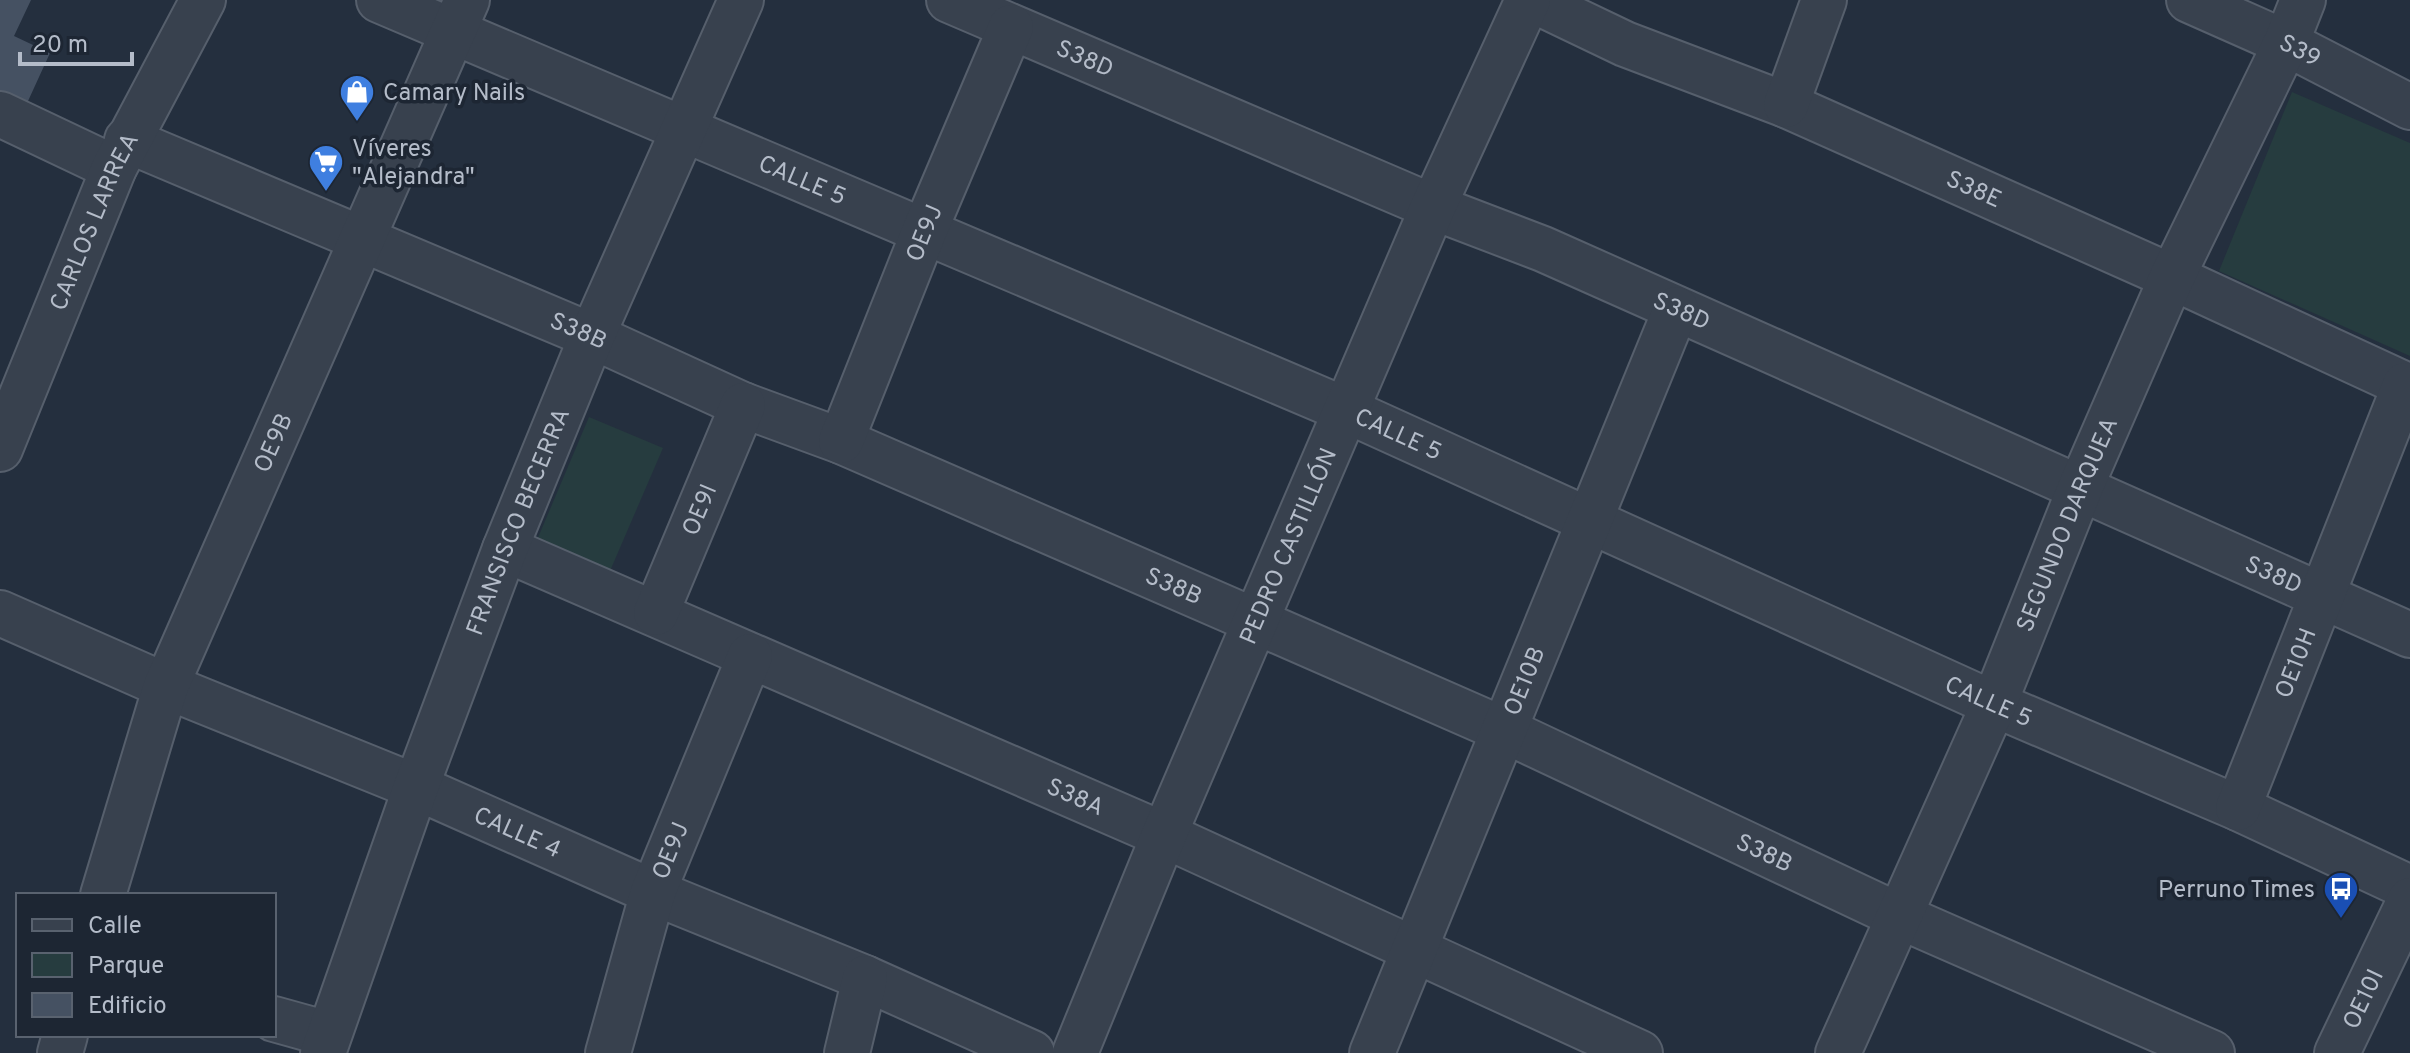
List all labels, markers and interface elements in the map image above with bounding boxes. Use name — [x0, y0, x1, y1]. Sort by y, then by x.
scale bar — [20, 16, 132, 66]
street label: S39 — [2273, 29, 2325, 75]
text: 20 m — [32, 31, 88, 61]
street label: S38D — [1051, 34, 1118, 86]
shop icon: Camary Nails — [338, 73, 376, 123]
place label: Camary Nails — [383, 79, 525, 109]
street label: CARLOS LARREA — [45, 128, 147, 316]
place label: Víveres "Alejandra" — [352, 135, 475, 193]
supermarket icon: Víveres "Alejandra" — [307, 143, 345, 193]
street label: CALLE 5 — [753, 150, 850, 213]
street label: S38E — [1941, 165, 2006, 216]
street label: OE9J — [901, 200, 951, 267]
street label: S38D — [1647, 287, 1714, 338]
street label: S38B — [545, 307, 611, 358]
street label: CALLE 5 — [1349, 403, 1446, 469]
street label: FRANSISCO BECERRA — [461, 404, 578, 640]
street label: OE9B — [248, 409, 301, 478]
street label: SEGUNDO DARQUEA — [2011, 413, 2126, 637]
street label: PEDRO CASTILLÓN — [1234, 444, 1345, 650]
street label: OE9I — [677, 480, 725, 541]
street label: S38D — [2239, 550, 2306, 602]
street label: S38B — [1140, 562, 1206, 613]
street label: OE10H — [2270, 624, 2325, 703]
street label: OE10B — [1498, 643, 1553, 721]
street label: CALLE 5 — [1939, 671, 2036, 735]
street label: S38A — [1041, 773, 1108, 824]
street label: CALLE 4 — [468, 801, 565, 866]
street label: OE9J — [647, 818, 697, 884]
street label: S38B — [1730, 828, 1797, 881]
bus stop icon: Perruno Times — [2322, 870, 2360, 920]
place label: Perruno Times — [2158, 876, 2315, 906]
legend — [16, 893, 276, 1037]
text: Calle — [88, 912, 142, 942]
text: Parque — [88, 952, 164, 982]
street label: OE10I — [2338, 965, 2392, 1035]
text: Edificio — [88, 992, 167, 1022]

